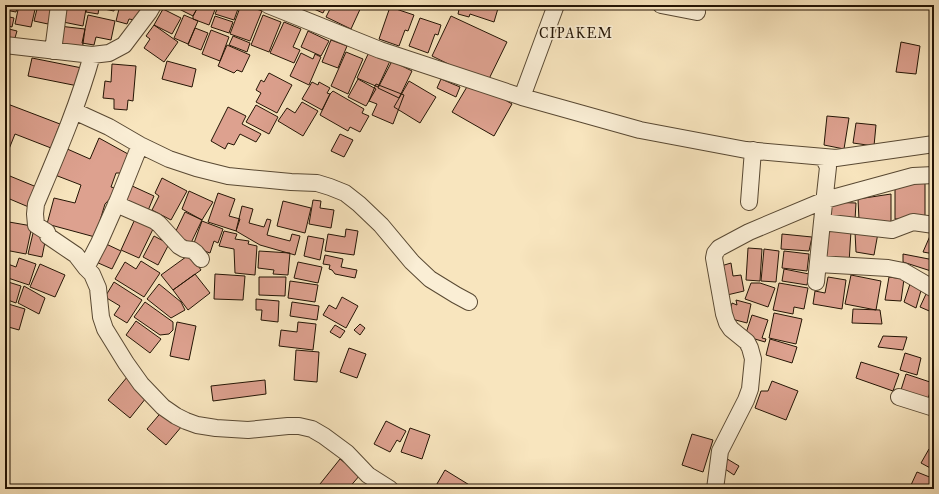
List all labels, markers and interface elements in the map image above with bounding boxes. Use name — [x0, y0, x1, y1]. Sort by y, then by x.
district label: CIPAKEM — [539, 25, 613, 42]

